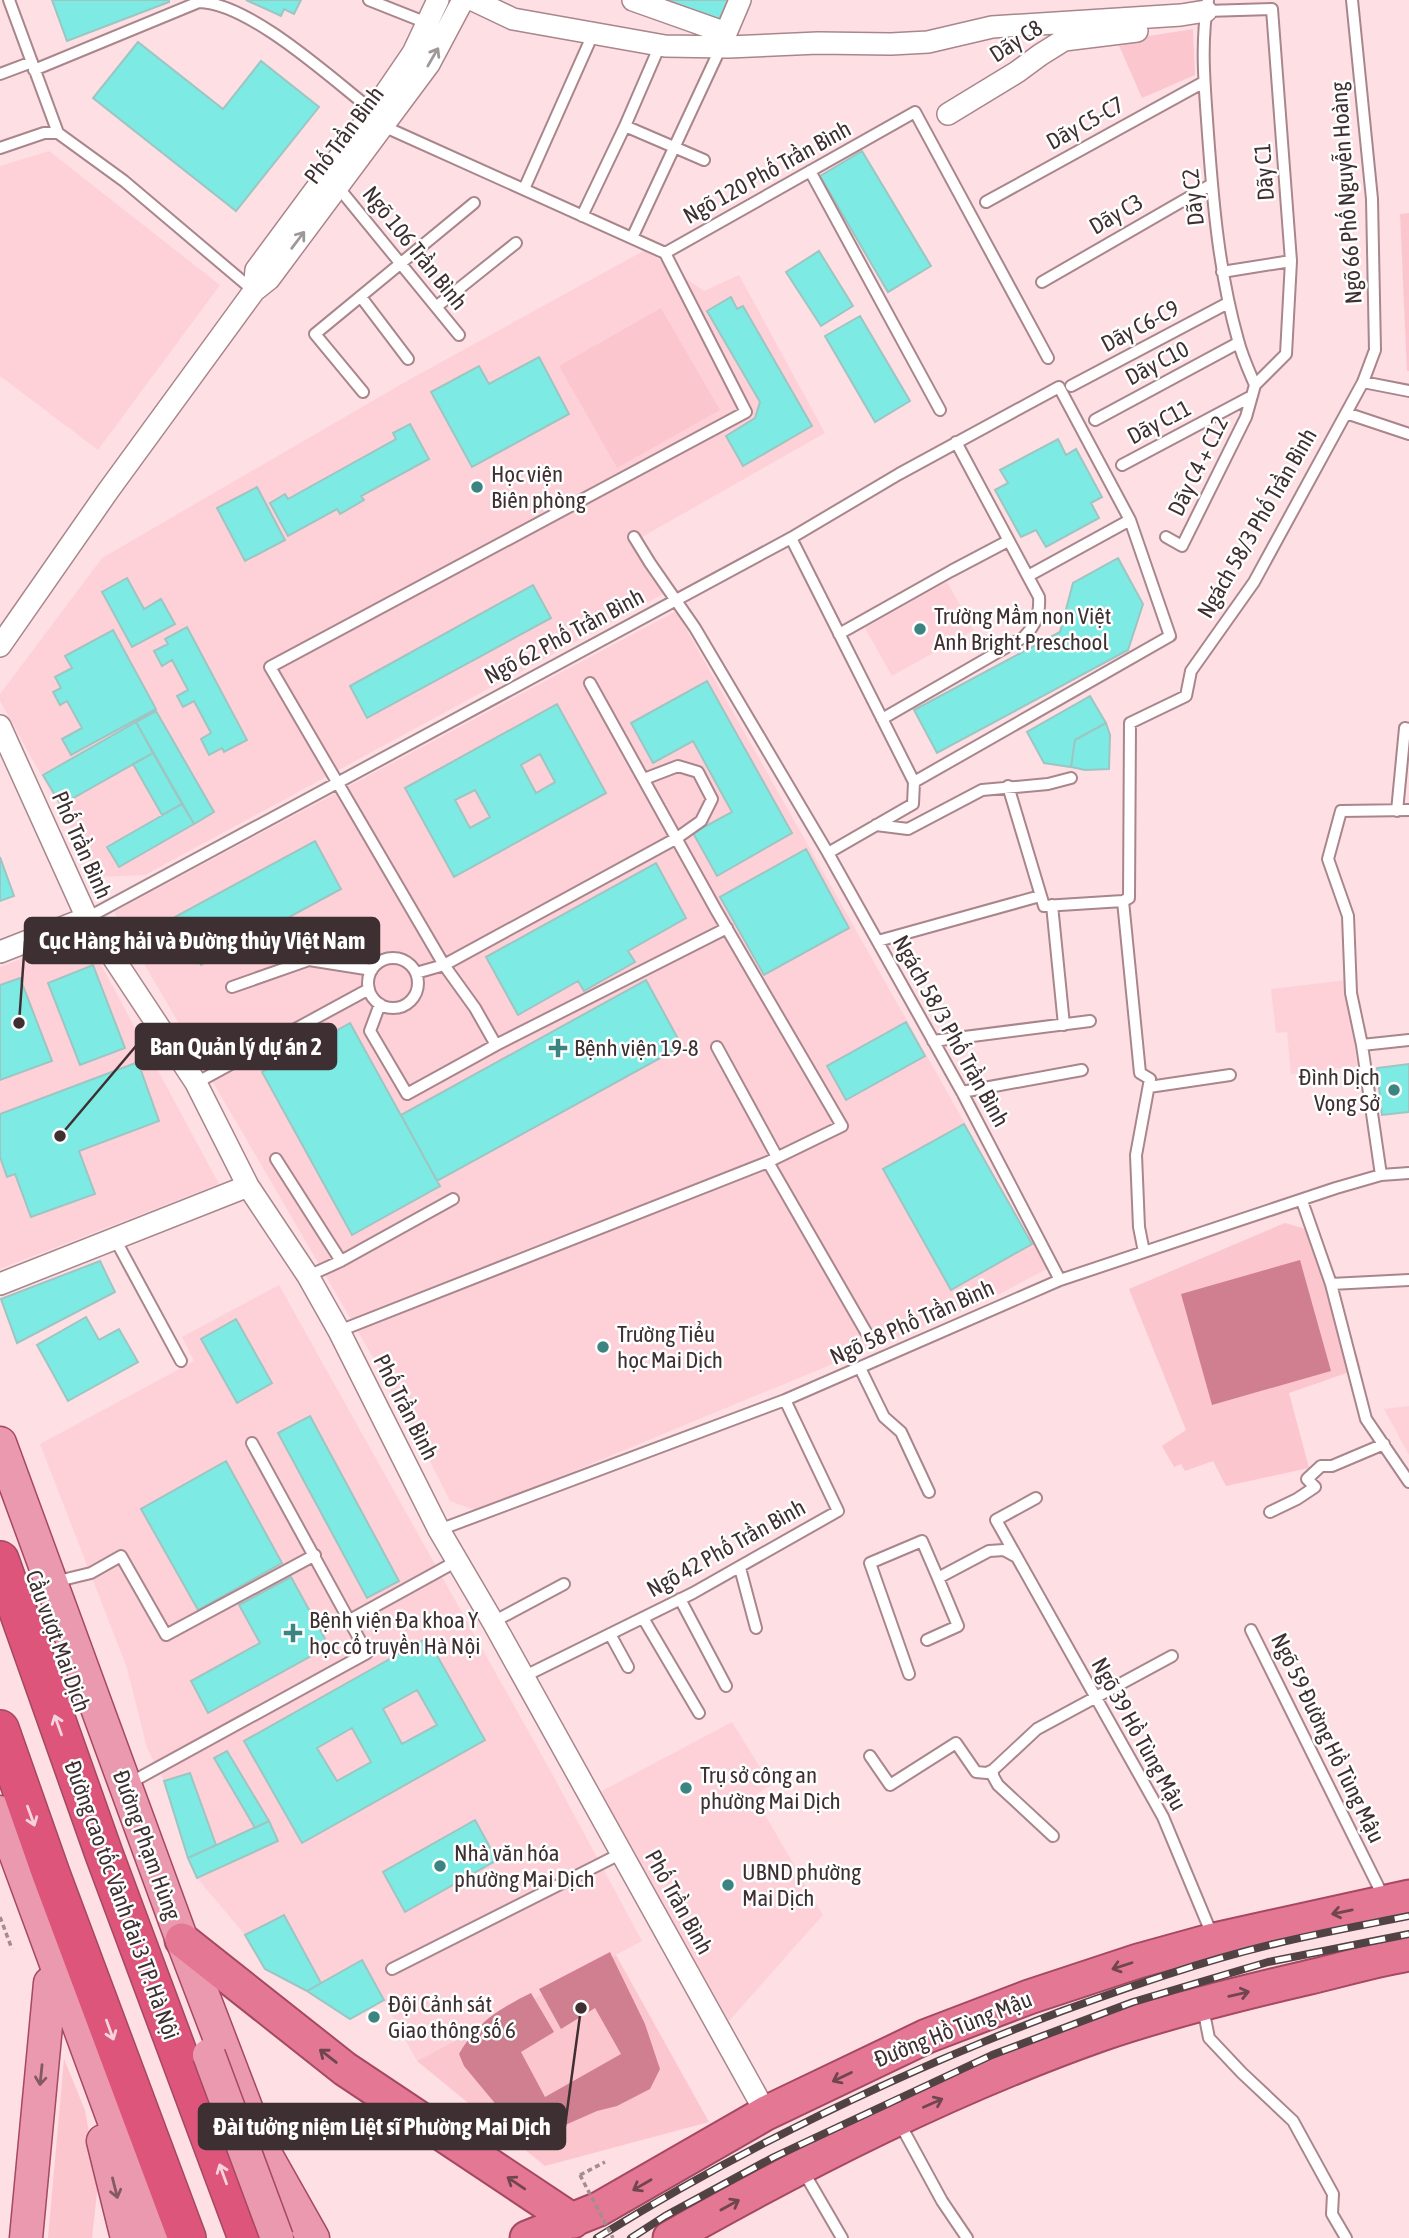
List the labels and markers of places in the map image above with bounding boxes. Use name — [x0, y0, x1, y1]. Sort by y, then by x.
place label: Học viện Biên phòng — [491, 461, 586, 513]
marker: Học viện Biên phòng — [469, 479, 485, 495]
place label: Trường Mầm non Việt Anh Bright Preschool — [934, 603, 1111, 655]
marker: Trường Mầm non Việt Anh Bright Preschool — [912, 621, 928, 637]
callout: Cục Hàng hải và Đường thủy Việt Nam — [25, 918, 379, 963]
callout: Ban Quản lý dự án 2 — [136, 1024, 336, 1069]
place label: Bệnh viện 19-8 — [574, 1035, 699, 1061]
marker: Bệnh viện 19-8 — [548, 1038, 568, 1058]
place label: Đình Dịch Vọng Sở — [1299, 1064, 1380, 1116]
marker: Đình Dịch Vọng Sở — [1386, 1082, 1402, 1098]
place label: Trường Tiểu học Mai Dịch — [617, 1321, 723, 1373]
marker: Trường Tiểu học Mai Dịch — [595, 1339, 611, 1355]
place label: Bệnh viện Đa khoa Y học cổ truyền Hà Nội — [309, 1607, 481, 1659]
marker: Bệnh viện Đa khoa Y học cổ truyền Hà Nội — [283, 1623, 303, 1643]
place label: Trụ sở công an phường Mai Dịch — [700, 1762, 841, 1814]
marker: Trụ sở công an phường Mai Dịch — [678, 1780, 694, 1796]
place label: Nhà văn hóa phường Mai Dịch — [454, 1840, 595, 1892]
marker: Nhà văn hóa phường Mai Dịch — [432, 1858, 448, 1874]
place label: UBND phường Mai Dịch — [742, 1859, 861, 1911]
marker: UBND phường Mai Dịch — [720, 1877, 736, 1893]
place label: Đội Cảnh sát Giao thông số 6 — [388, 1991, 516, 2043]
marker: Đội Cảnh sát Giao thông số 6 — [366, 2009, 382, 2025]
callout: Đài tưởng niệm Liệt sĩ Phường Mai Dịch — [199, 2104, 565, 2149]

